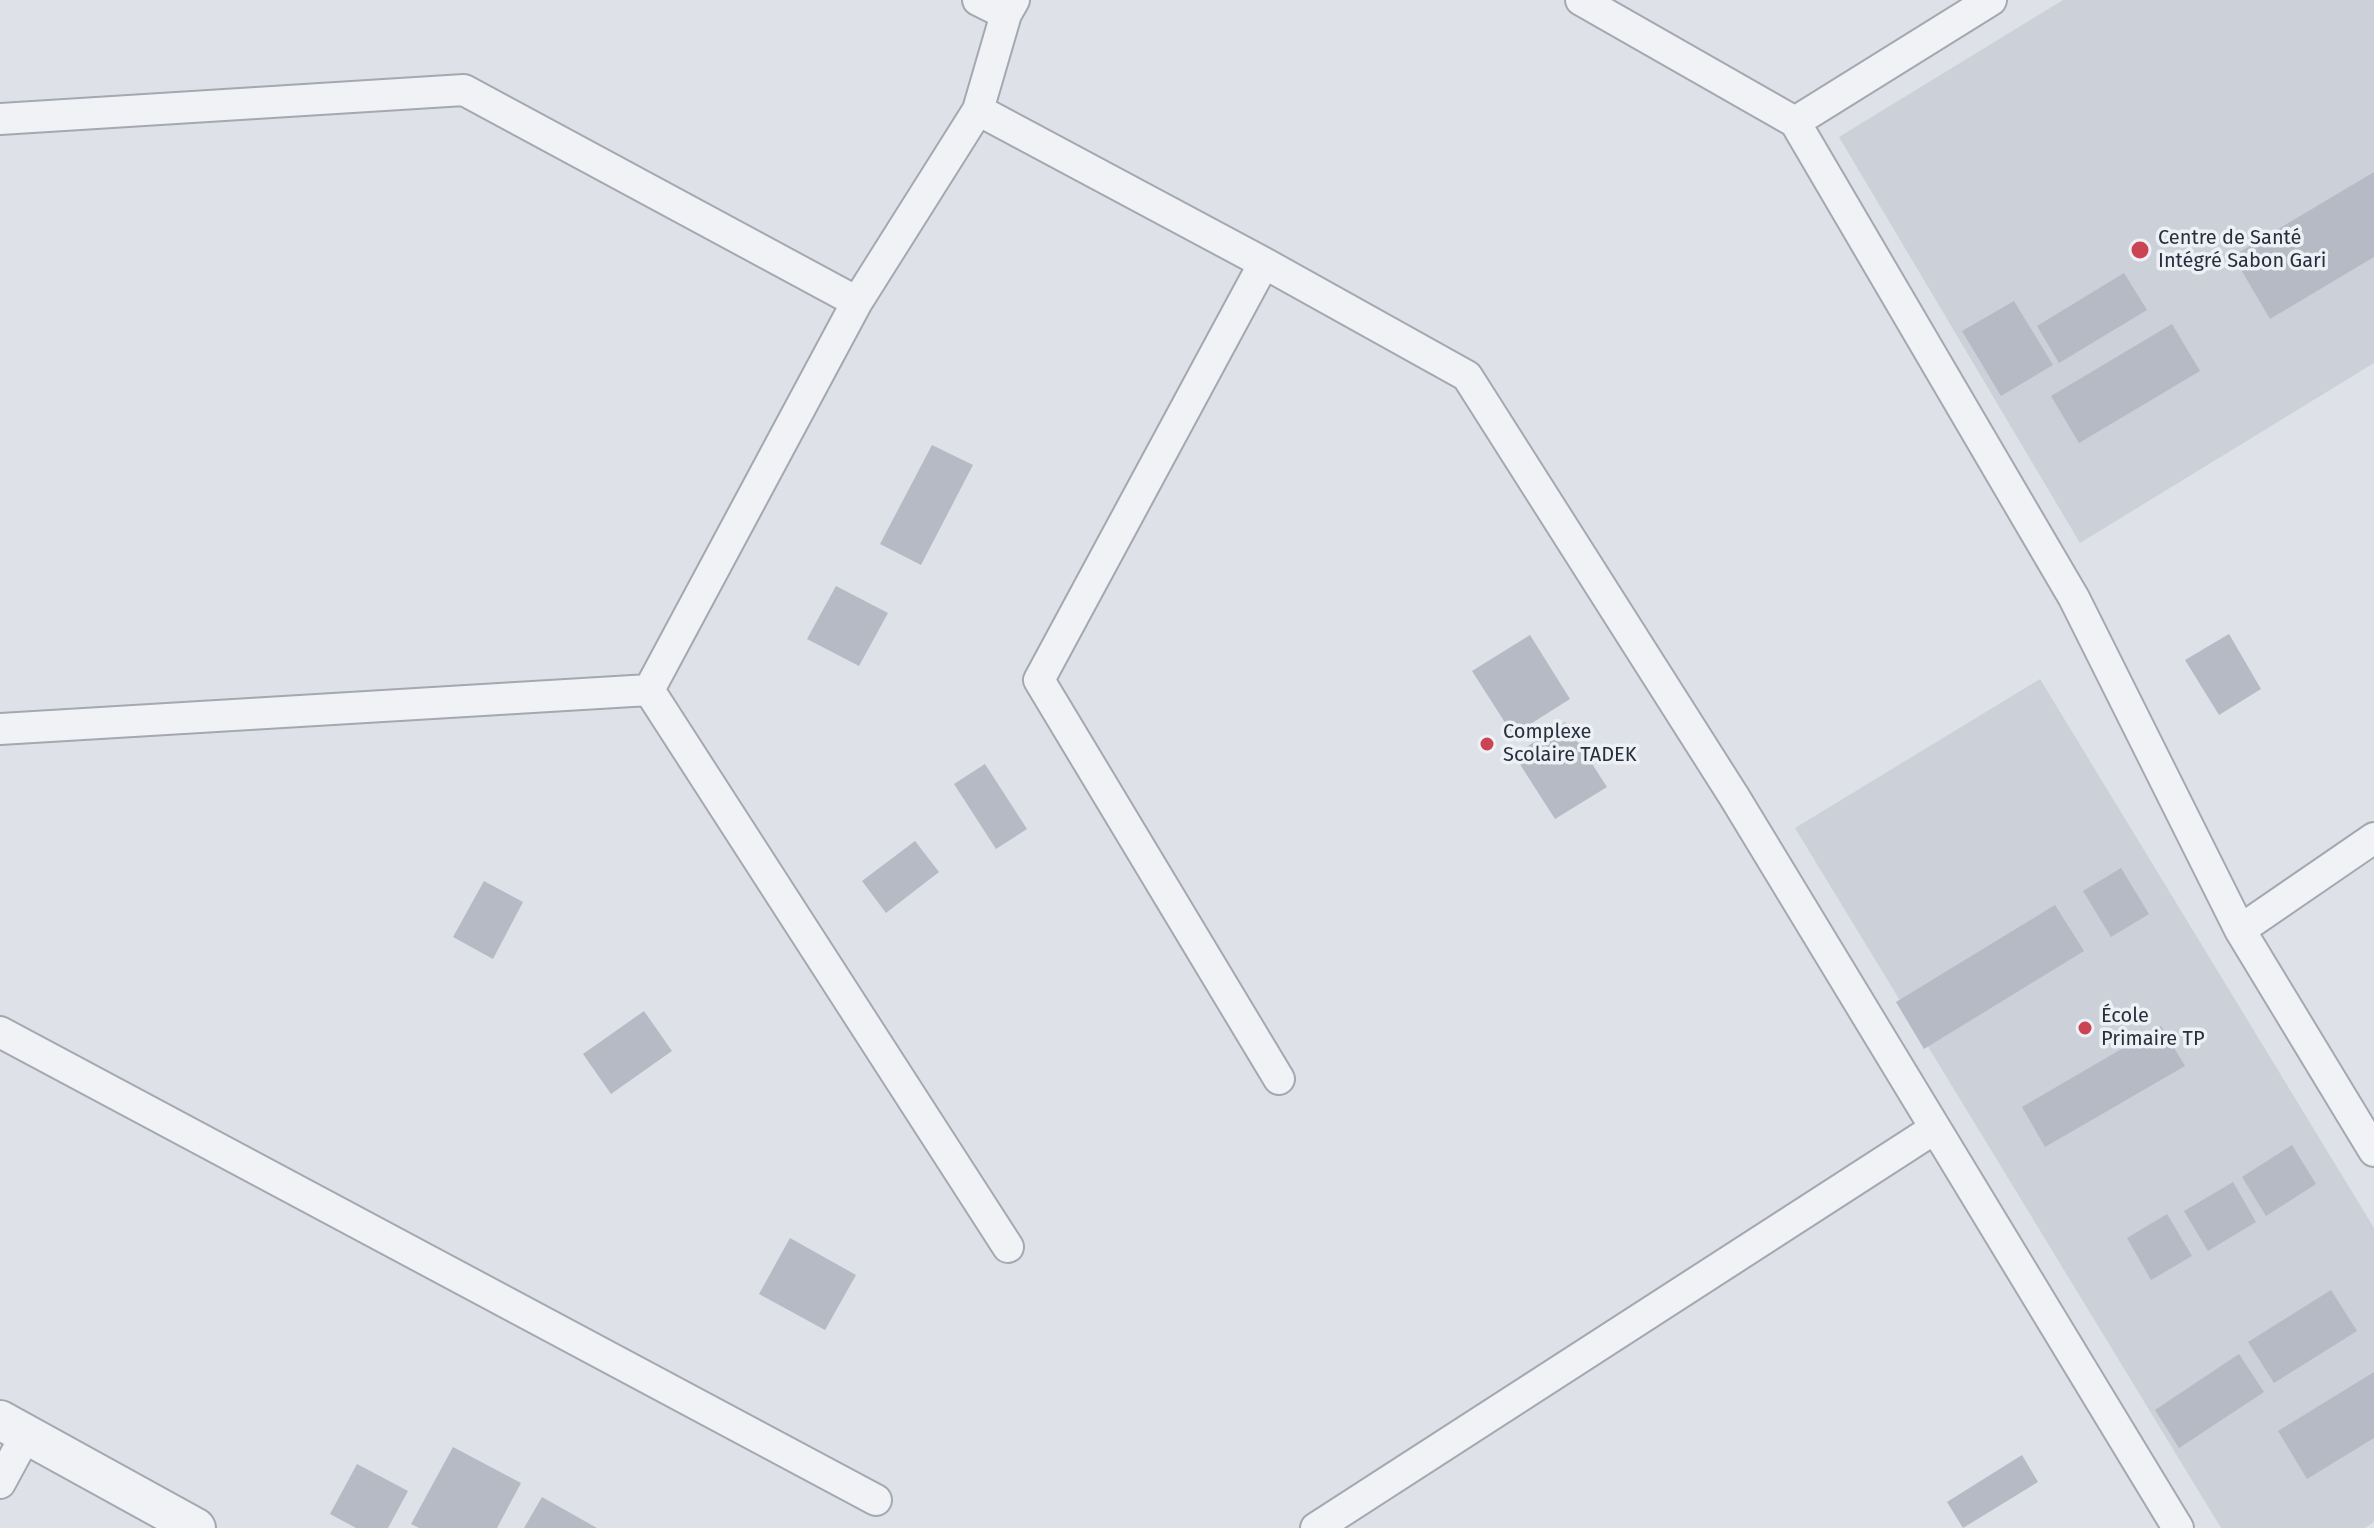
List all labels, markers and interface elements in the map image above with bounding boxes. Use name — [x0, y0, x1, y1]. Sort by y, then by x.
place label: Centre de Santé Intégré Sabon Gari — [2158, 226, 2326, 273]
marker: Centre de Santé Intégré Sabon Gari — [2129, 239, 2151, 261]
place label: Complexe Scolaire TADEK — [1503, 720, 1636, 767]
marker: Complexe Scolaire TADEK — [1478, 735, 1496, 753]
place label: École Primaire TP — [2101, 1004, 2205, 1051]
marker: École Primaire TP — [2076, 1019, 2094, 1037]

